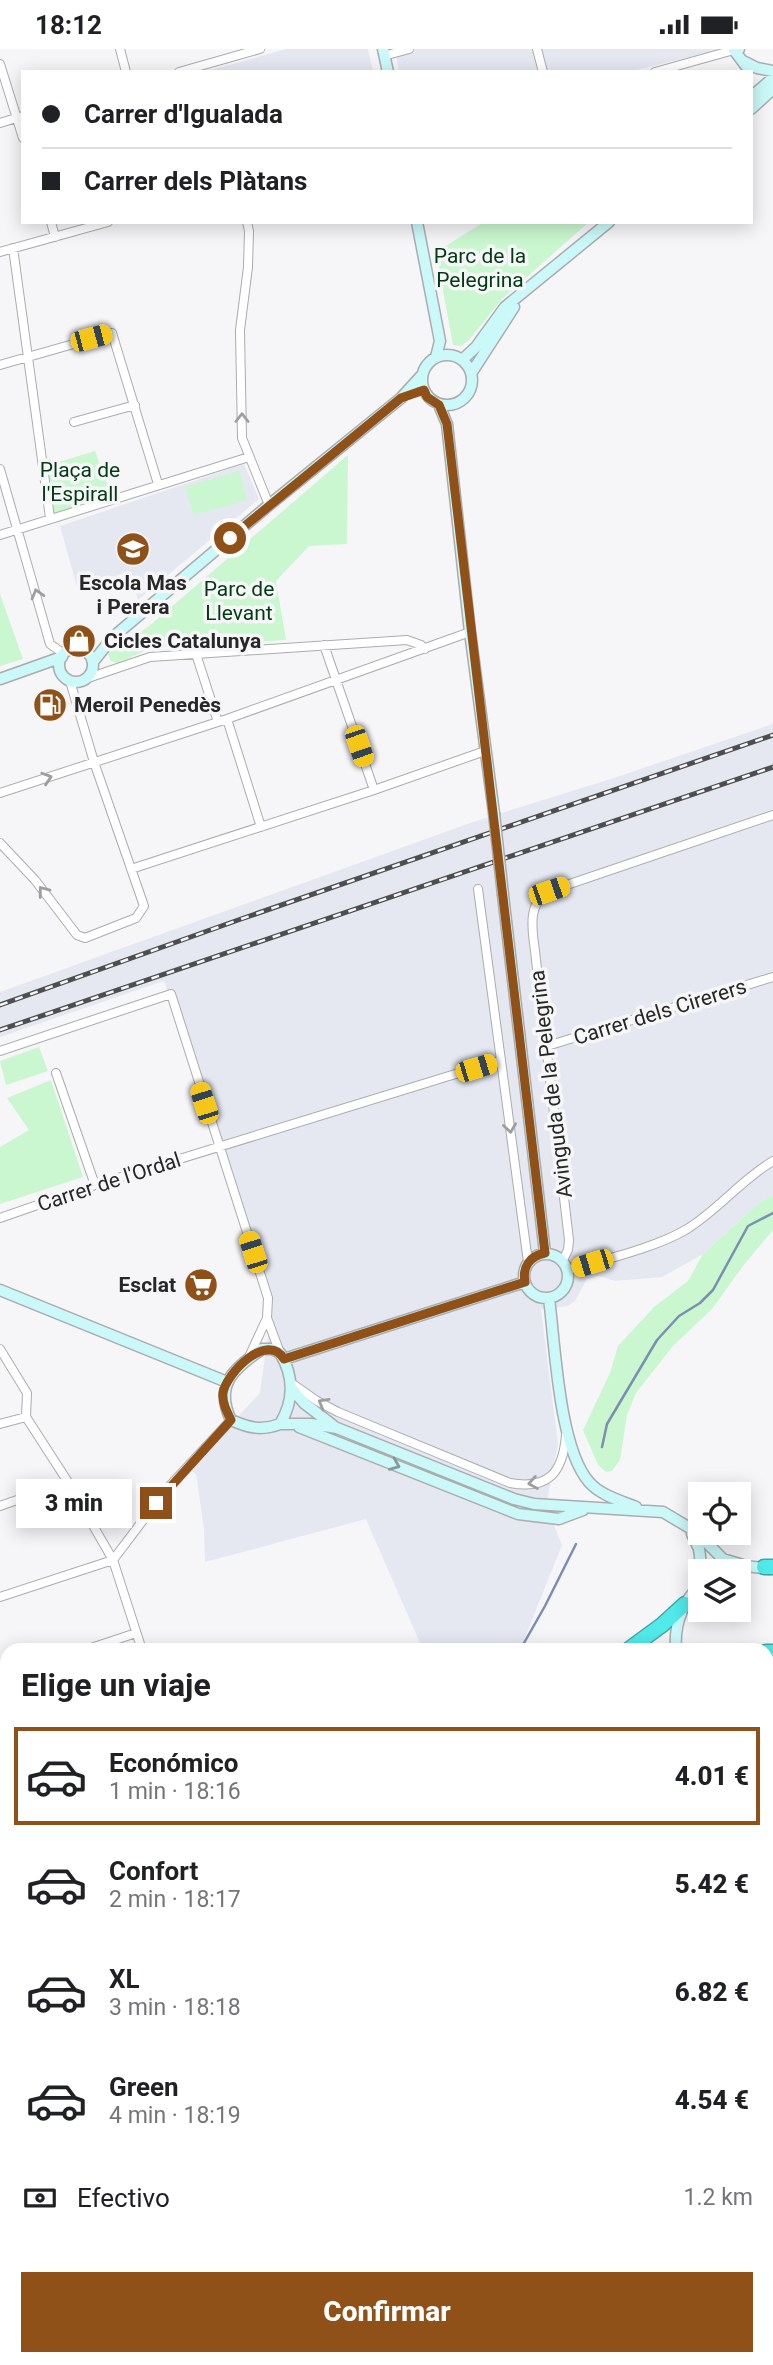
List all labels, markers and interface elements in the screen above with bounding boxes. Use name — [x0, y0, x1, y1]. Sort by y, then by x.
text: 18:12 — [35, 10, 102, 40]
text: Carrer d'Igualada — [84, 99, 283, 129]
text: Carrer dels Plàtans — [84, 166, 307, 196]
park label: Parc de la Pelegrina — [434, 244, 526, 292]
car — [68, 322, 115, 354]
one-way arrow — [234, 412, 250, 423]
park label: Plaça de l'Espirall — [40, 458, 120, 506]
route start — [214, 522, 246, 554]
school or university icon: Escola Mas i Perera — [114, 530, 152, 568]
place label: Escola Mas i Perera — [79, 571, 187, 619]
park label: Parc de Llevant — [204, 577, 274, 625]
one-way arrow — [30, 588, 45, 600]
shop icon: Cicles Catalunya — [60, 622, 98, 660]
place label: Cicles Catalunya — [104, 629, 261, 653]
fuel station icon: Meroil Penedès — [31, 686, 69, 724]
place label: Meroil Penedès — [74, 693, 221, 717]
car — [343, 723, 376, 769]
one-way arrow — [40, 772, 53, 786]
car — [526, 874, 573, 908]
one-way arrow — [38, 886, 51, 898]
street label: Avinguda de la Pelegrina — [525, 969, 577, 1199]
street label: Carrer dels Cirerers — [571, 974, 749, 1050]
car — [453, 1052, 500, 1084]
car — [188, 1080, 221, 1126]
one-way arrow — [503, 1122, 518, 1134]
street label: Carrer de l'Ordal — [34, 1148, 184, 1216]
car — [237, 1229, 270, 1275]
car — [569, 1247, 616, 1279]
supermarket icon: Esclat — [182, 1266, 220, 1304]
place label: Esclat — [119, 1273, 176, 1297]
one-way arrow — [317, 1398, 330, 1411]
one-way arrow — [388, 1456, 400, 1470]
one-way arrow — [527, 1475, 539, 1490]
callout: 3 min — [16, 1479, 132, 1527]
map controls — [688, 1482, 751, 1622]
button: locate — [688, 1482, 751, 1545]
route end — [140, 1487, 172, 1519]
text: 3 min — [45, 1490, 103, 1517]
button: layers — [688, 1559, 751, 1622]
text: Elige un viaje — [21, 1666, 211, 1704]
icon: car — [25, 1745, 88, 1808]
text: Económico — [109, 1748, 238, 1778]
text: 4.01 € — [675, 1761, 749, 1791]
text: 1 min · 18:16 — [109, 1778, 241, 1805]
icon: car — [25, 1853, 88, 1916]
text: Confort — [109, 1856, 198, 1886]
text: 5.42 € — [675, 1869, 749, 1899]
text: 2 min · 18:17 — [109, 1886, 241, 1913]
icon: car — [25, 1961, 88, 2024]
text: XL — [109, 1964, 140, 1994]
text: 6.82 € — [675, 1977, 749, 2007]
text: 3 min · 18:18 — [109, 1994, 241, 2021]
icon: car — [25, 2069, 88, 2132]
text: Green — [109, 2072, 179, 2102]
text: 4.54 € — [675, 2085, 749, 2115]
text: 4 min · 18:19 — [109, 2102, 241, 2129]
icon: cash — [21, 2179, 59, 2217]
text: Efectivo — [77, 2183, 170, 2213]
text: 1.2 km — [684, 2184, 753, 2211]
button: Confirmar — [21, 2272, 753, 2352]

